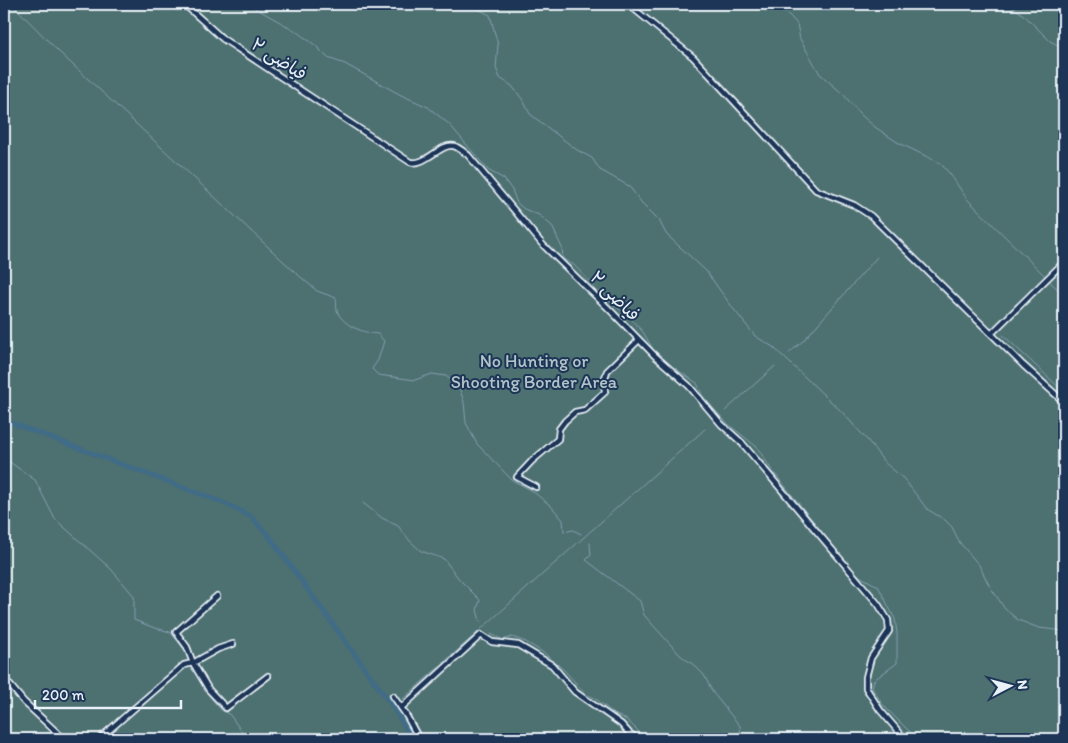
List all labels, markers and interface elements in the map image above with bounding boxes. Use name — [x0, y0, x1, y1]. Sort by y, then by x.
street label: فیاضی ۲ — [247, 33, 311, 85]
street label: فیاضی ۲ — [585, 266, 645, 326]
park label: No Hunting or Shooting Border Area — [451, 350, 618, 393]
north arrow — [986, 660, 1036, 710]
scale bar — [35, 678, 181, 710]
text: N — [1013, 679, 1031, 690]
text: 200 m — [42, 686, 85, 704]

